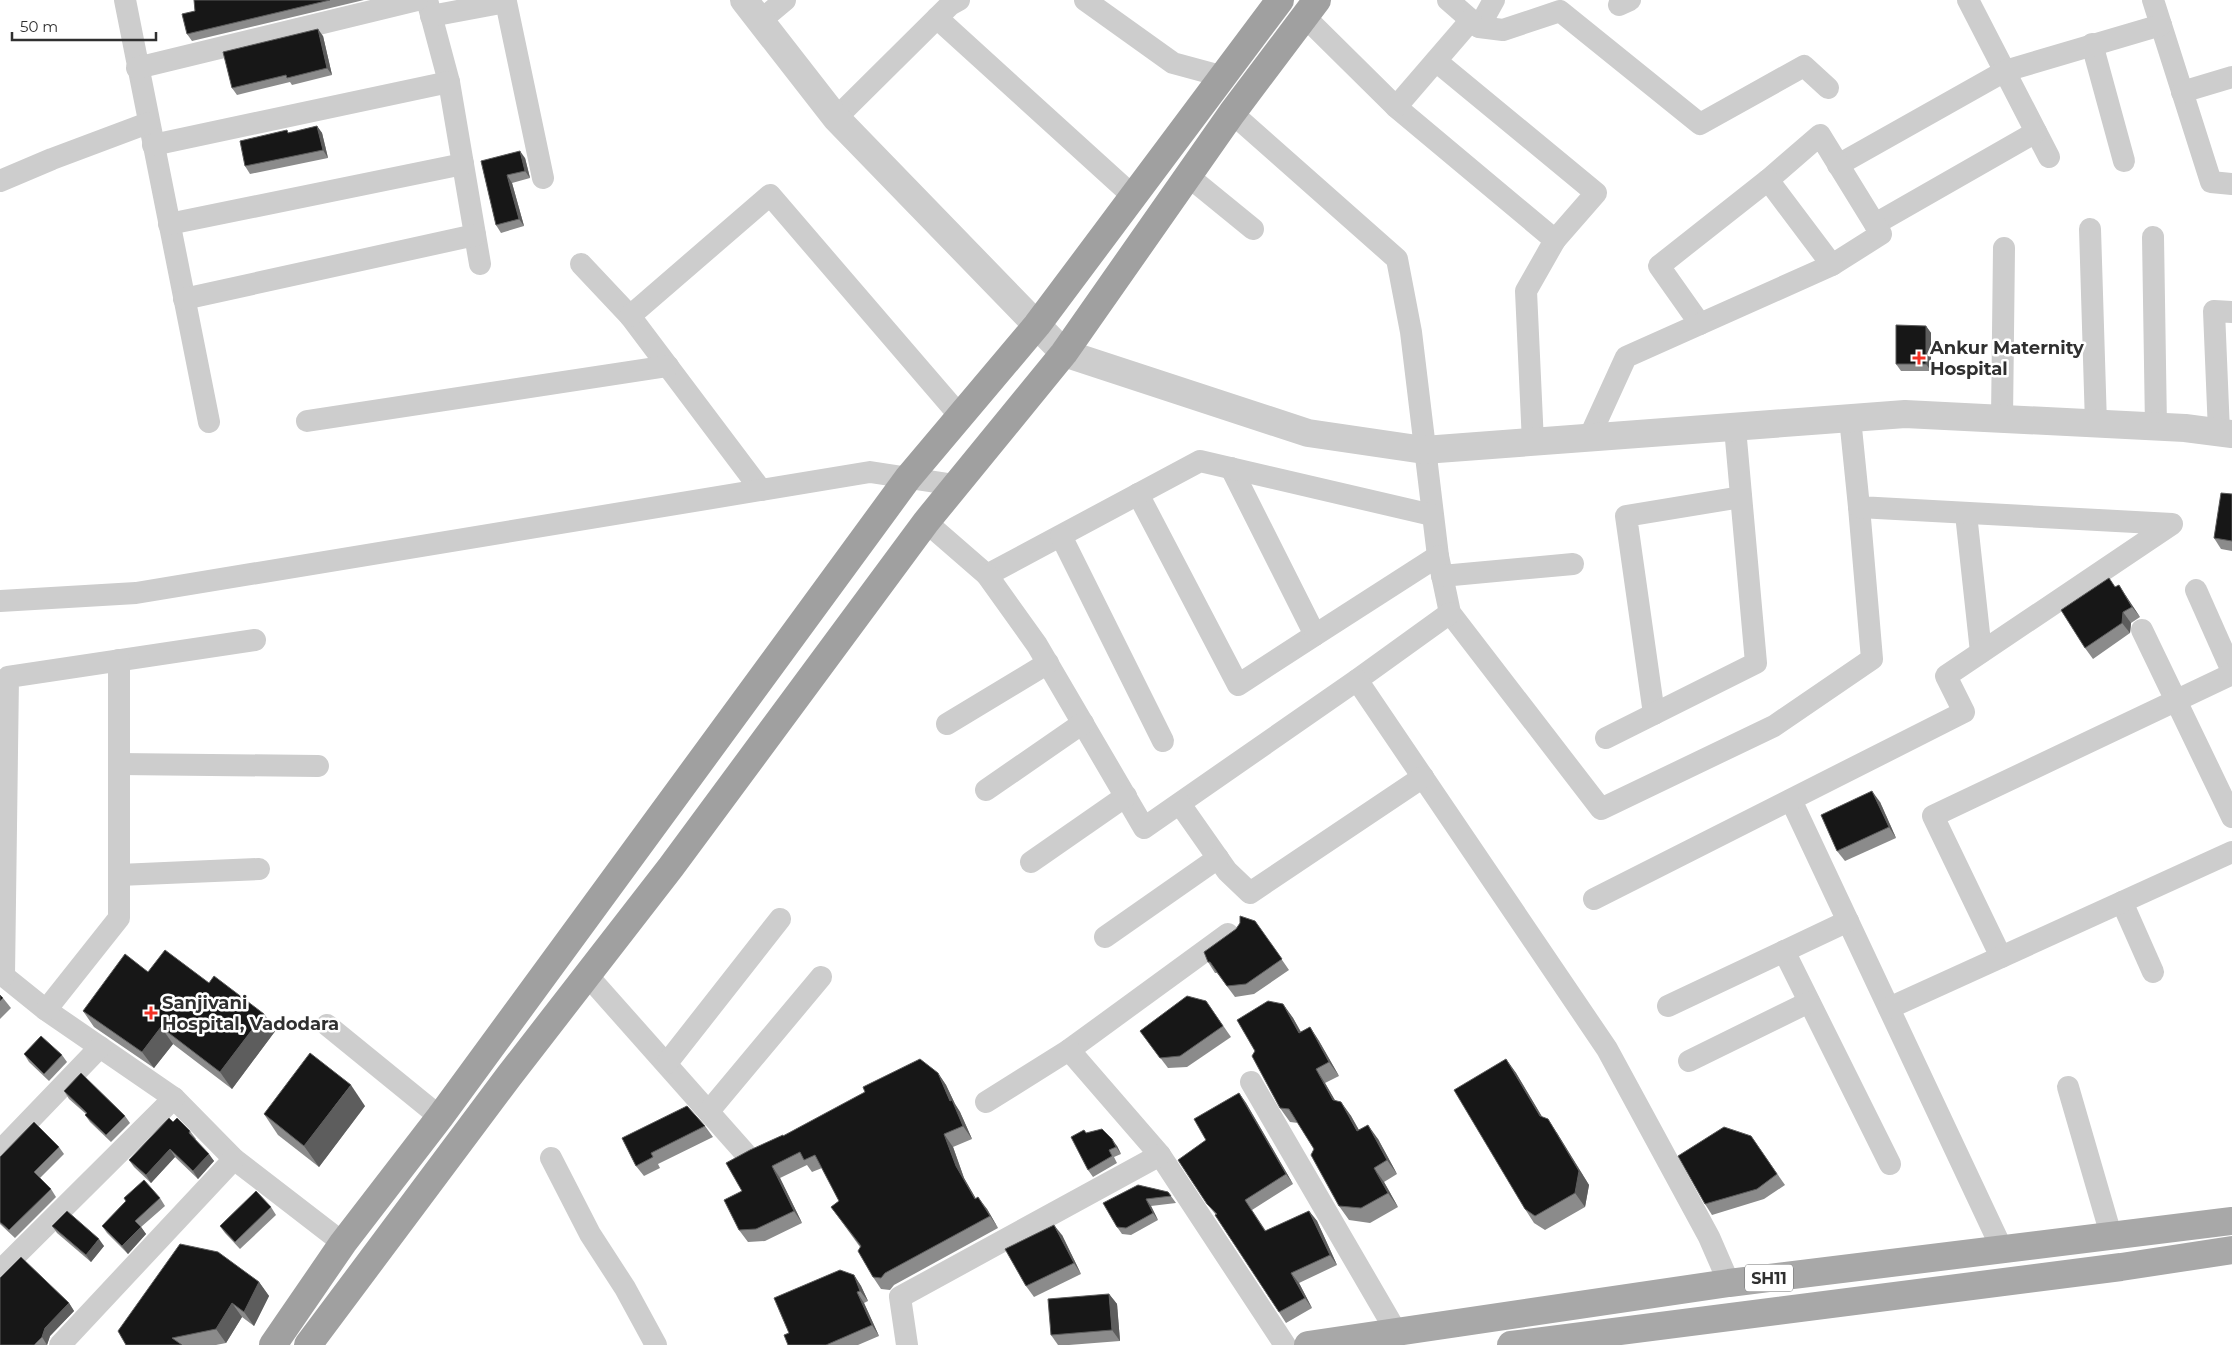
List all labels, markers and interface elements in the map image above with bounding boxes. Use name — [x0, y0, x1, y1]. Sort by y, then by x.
scale bar — [12, 10, 156, 42]
text: 50 m — [20, 17, 58, 36]
place label: Ankur Maternity Hospital — [1929, 337, 2084, 380]
marker: Ankur Maternity Hospital — [1912, 351, 1926, 365]
place label: Sanjivani Hospital, Vadodara — [162, 992, 339, 1035]
marker: Sanjivani Hospital, Vadodara — [144, 1006, 158, 1020]
road number: SH11 — [1745, 1264, 1793, 1292]

